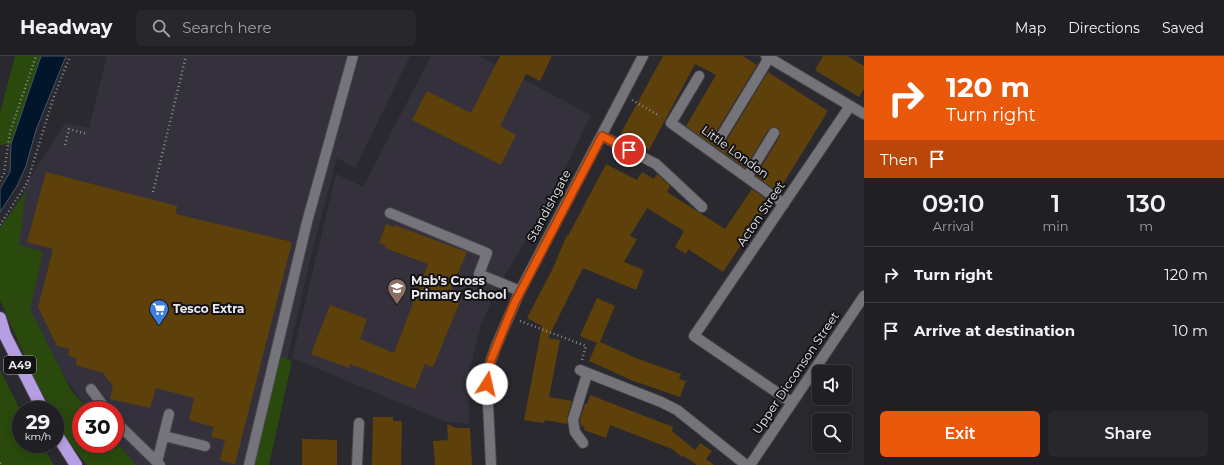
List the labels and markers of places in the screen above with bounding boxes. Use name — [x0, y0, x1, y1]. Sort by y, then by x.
pin — [612, 133, 646, 167]
place label: Mab's Cross Primary School — [411, 273, 507, 302]
school or university icon: Mab's Cross Primary School — [386, 277, 408, 305]
supermarket icon: Tesco Extra — [148, 298, 170, 326]
place label: Tesco Extra — [173, 301, 244, 316]

